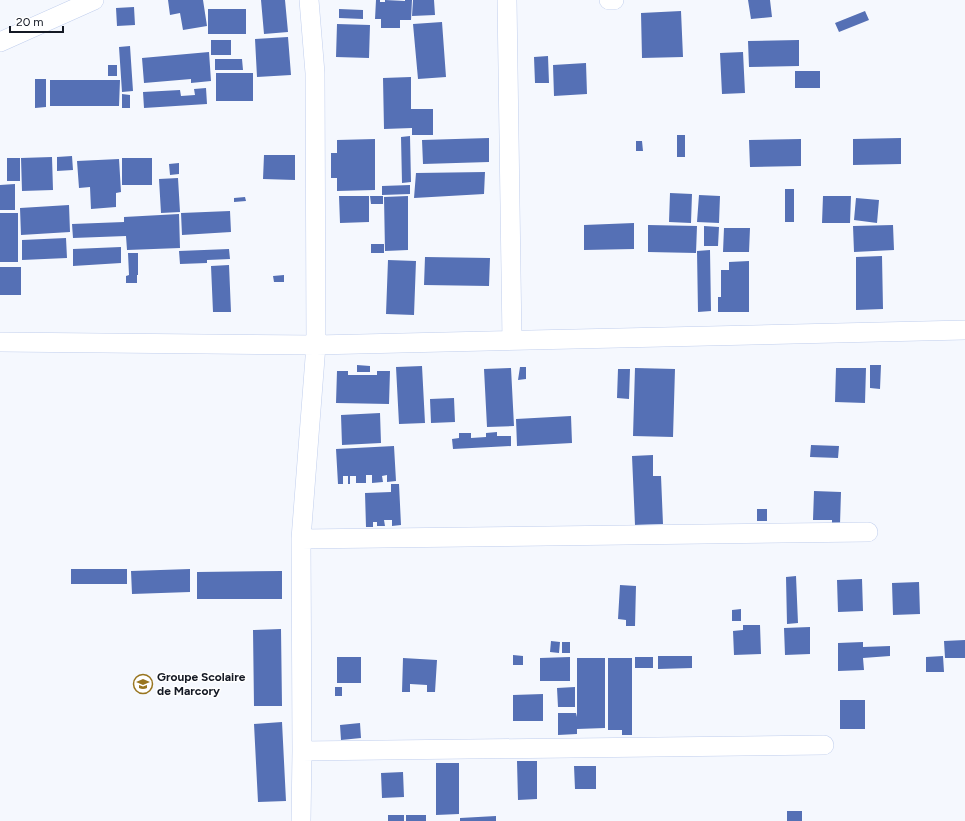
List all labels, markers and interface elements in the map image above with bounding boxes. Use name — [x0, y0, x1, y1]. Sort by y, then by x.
scale bar — [10, 8, 63, 34]
text: 20 m — [16, 15, 44, 29]
place label: Groupe Scolaire de Marcory — [157, 670, 246, 698]
school or university icon: Groupe Scolaire de Marcory — [132, 673, 154, 695]

